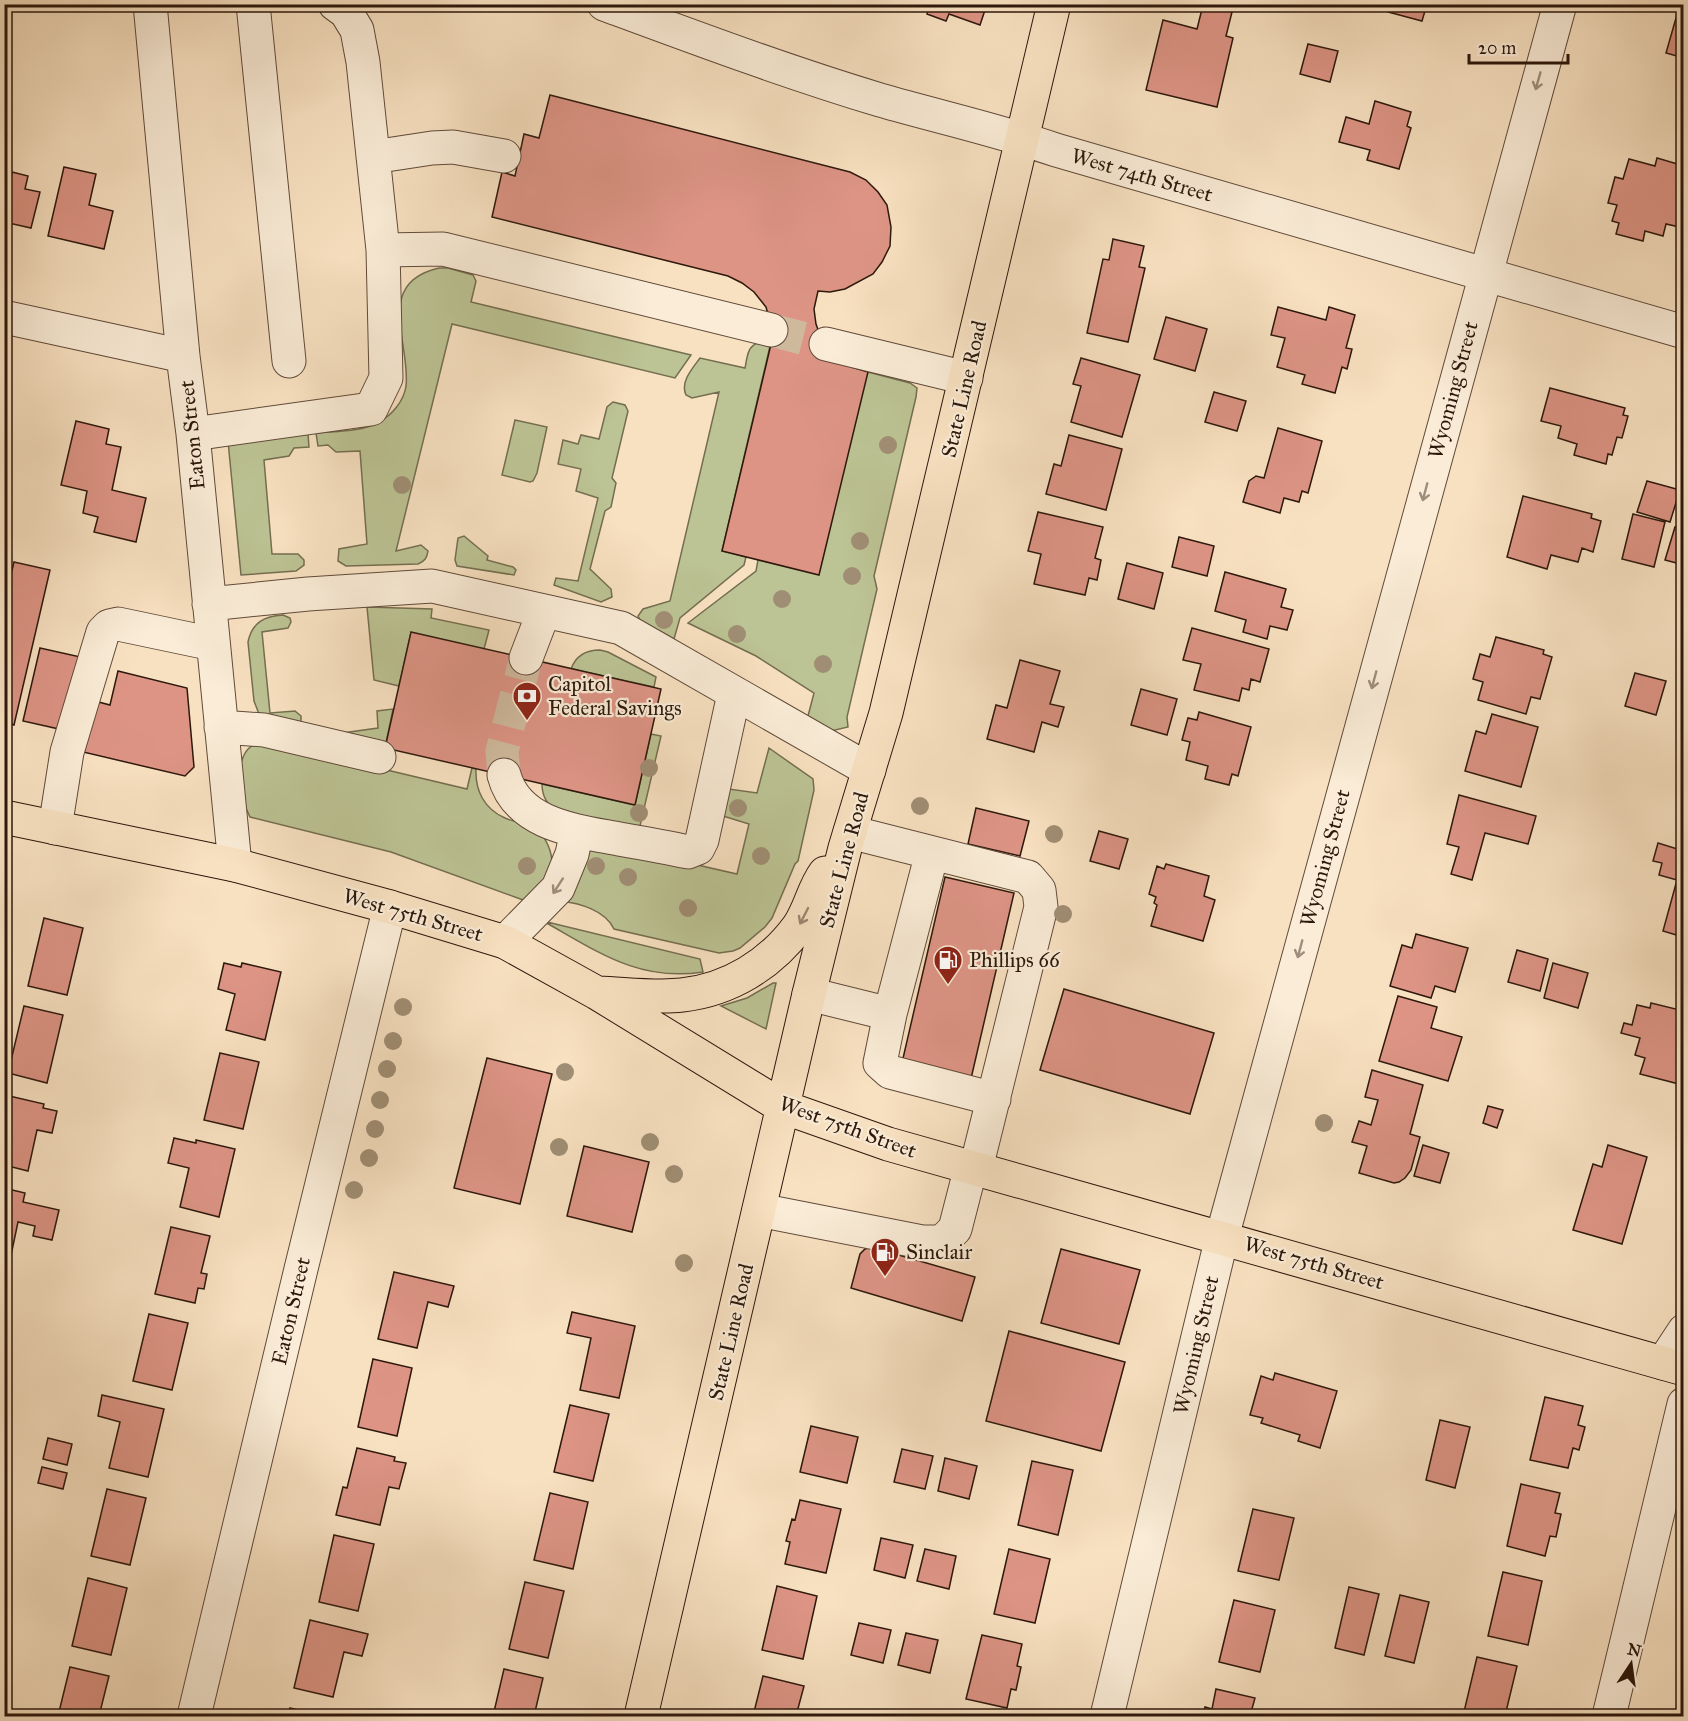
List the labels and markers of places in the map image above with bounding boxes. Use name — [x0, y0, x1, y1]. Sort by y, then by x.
place label: Capitol Federal Savings — [548, 671, 682, 721]
bank icon: Capitol Federal Savings — [511, 680, 543, 722]
fuel station icon: Phillips 66 — [932, 944, 964, 986]
place label: Phillips 66 — [969, 947, 1061, 973]
fuel station icon: Sinclair — [869, 1236, 901, 1278]
place label: Sinclair — [906, 1239, 972, 1265]

